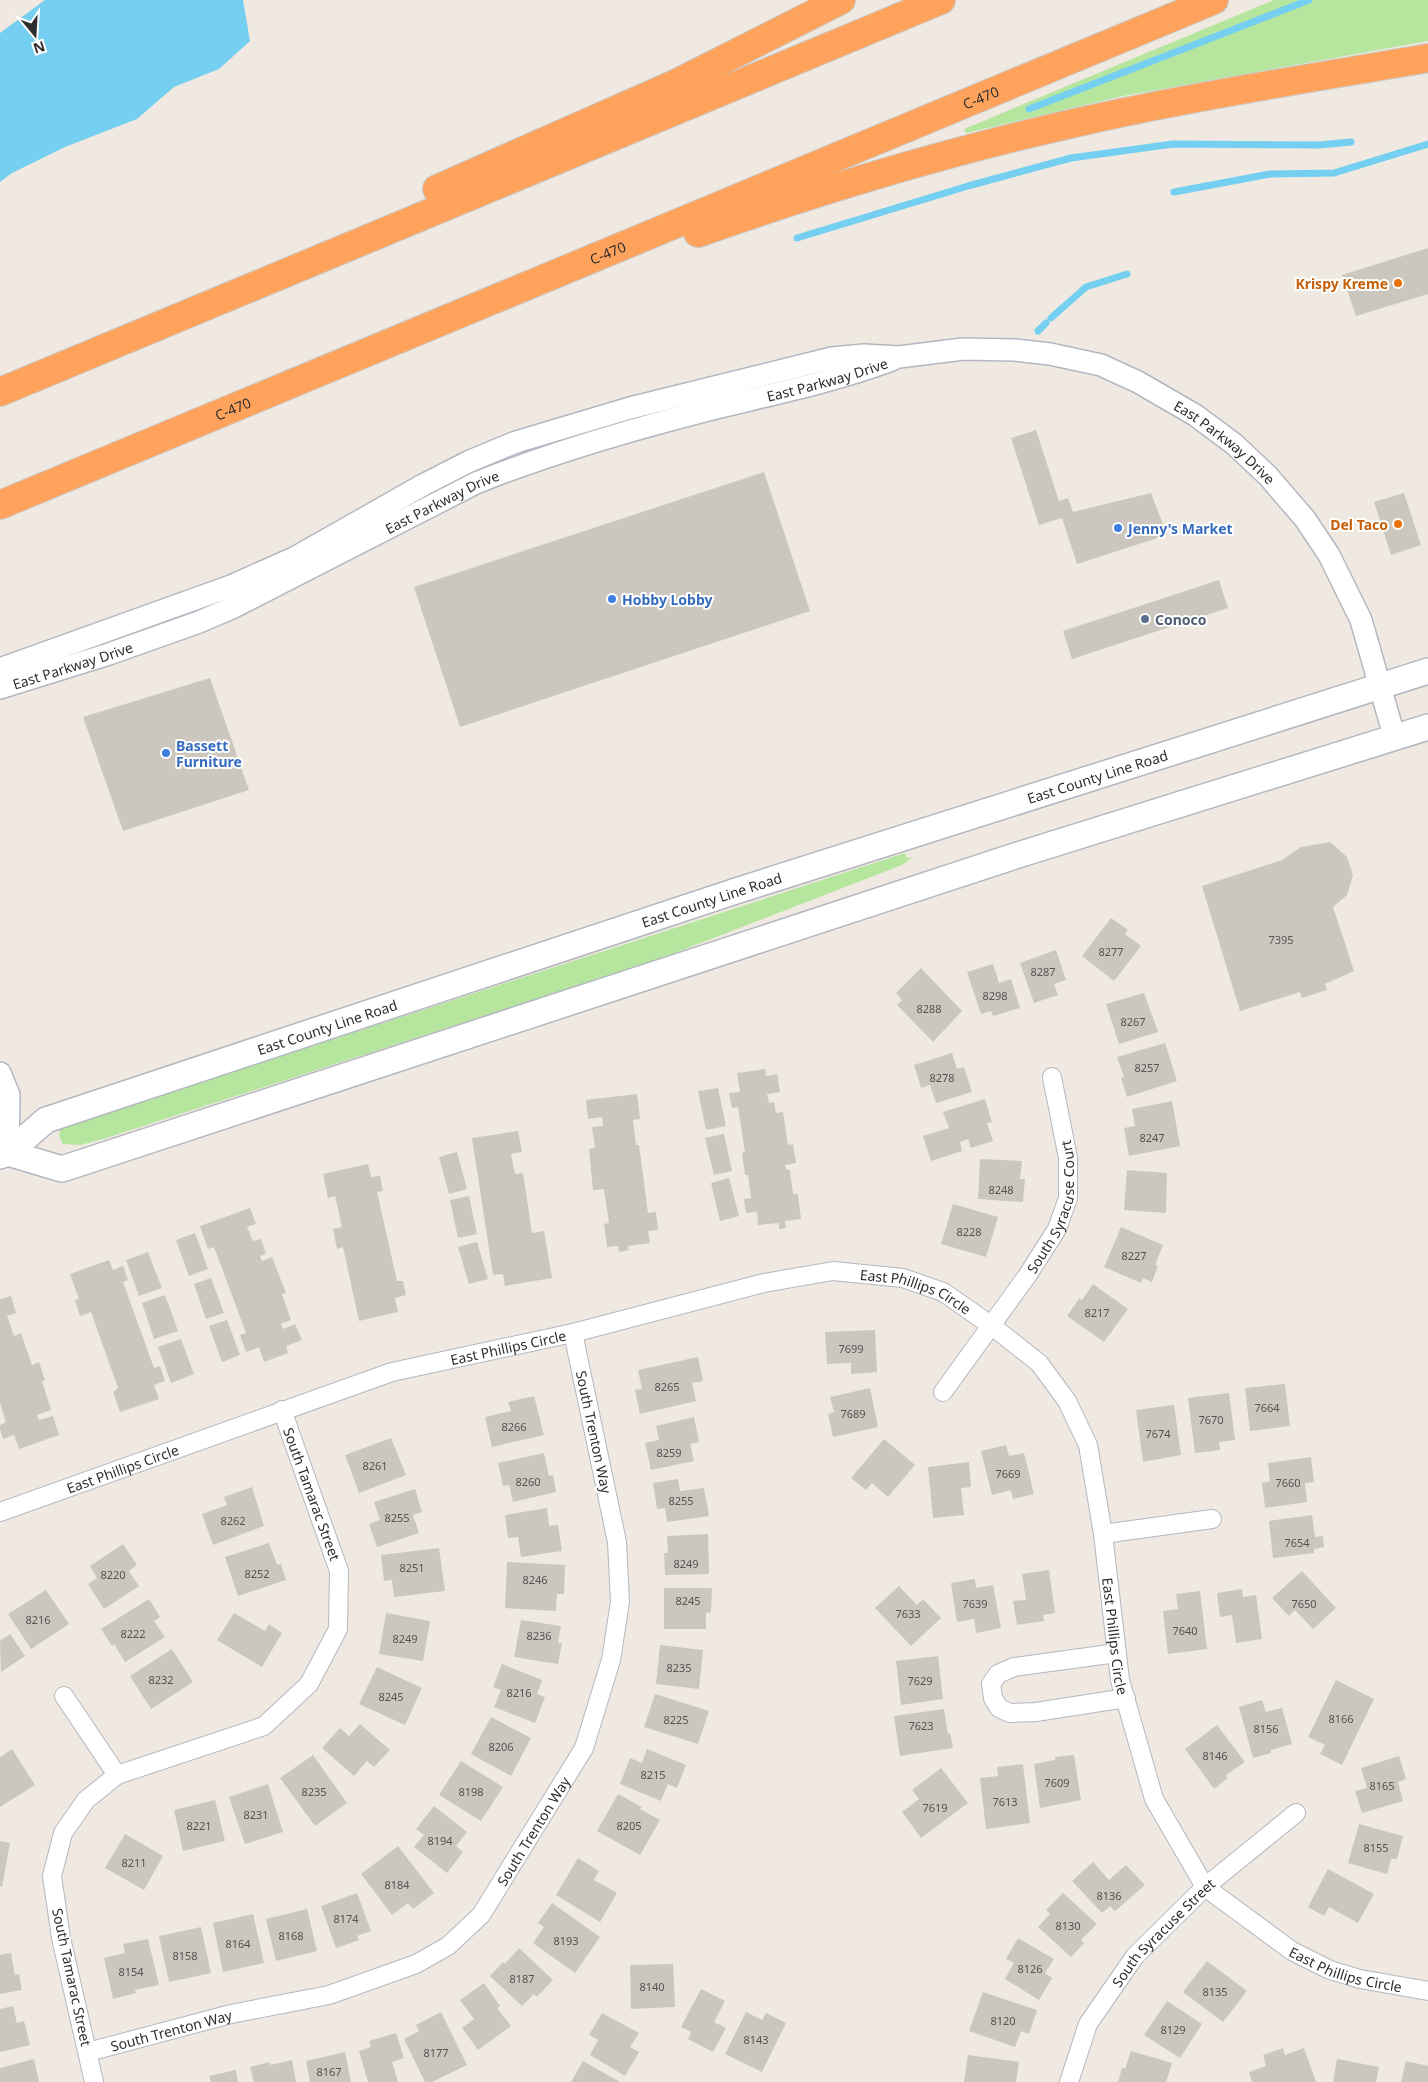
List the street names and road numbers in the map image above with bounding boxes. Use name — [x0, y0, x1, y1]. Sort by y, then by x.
street label: C-470 — [960, 81, 1001, 113]
street label: C-470 — [587, 236, 628, 268]
street label: East Parkway Drive — [765, 353, 890, 405]
street label: C-470 — [212, 392, 254, 424]
street label: East Parkway Drive — [1171, 396, 1280, 488]
street label: East Parkway Drive — [382, 465, 502, 538]
street label: East Parkway Drive — [10, 637, 135, 693]
street label: East County Line Road — [1025, 745, 1170, 807]
street label: East County Line Road — [639, 868, 784, 931]
street label: East County Line Road — [255, 995, 400, 1059]
street label: South Syracuse Court — [1022, 1139, 1078, 1277]
street label: East Phillips Circle — [859, 1264, 975, 1318]
street label: East Phillips Circle — [448, 1325, 568, 1369]
street label: South Trenton Way — [572, 1369, 616, 1496]
street label: South Tamarac Street — [279, 1425, 345, 1563]
street label: East Phillips Circle — [64, 1439, 181, 1497]
street label: East Phillips Circle — [1099, 1576, 1133, 1697]
street label: South Trenton Way — [492, 1772, 574, 1889]
street label: South Syracuse Street — [1107, 1874, 1218, 1990]
street label: South Tamarac Street — [48, 1906, 96, 2048]
street label: East Phillips Circle — [1286, 1942, 1404, 1996]
street label: South Trenton Way — [108, 2004, 235, 2055]

